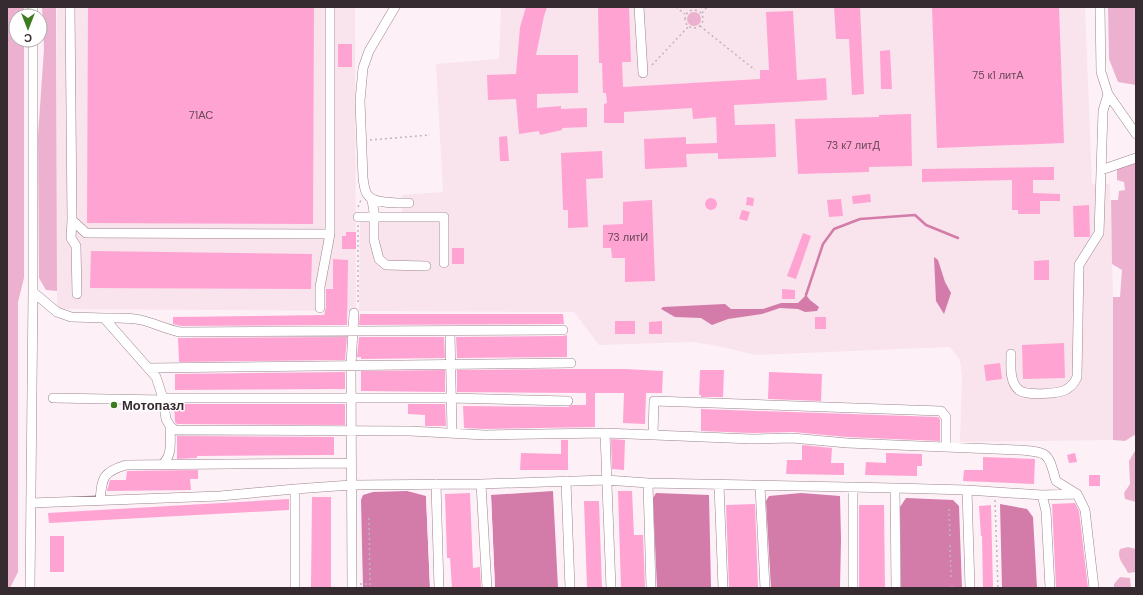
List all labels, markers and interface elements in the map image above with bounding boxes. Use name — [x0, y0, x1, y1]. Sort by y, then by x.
north arrow — [8, 8, 48, 48]
text: С — [24, 31, 32, 45]
house number: 75 к1 литА — [972, 68, 1024, 82]
house number: 71АС — [189, 108, 213, 122]
house number: 73 к7 литД — [826, 138, 880, 152]
house number: 73 литИ — [608, 230, 648, 244]
place label: Мотопазл — [122, 397, 184, 414]
marker: Мотопазл — [109, 400, 119, 410]

